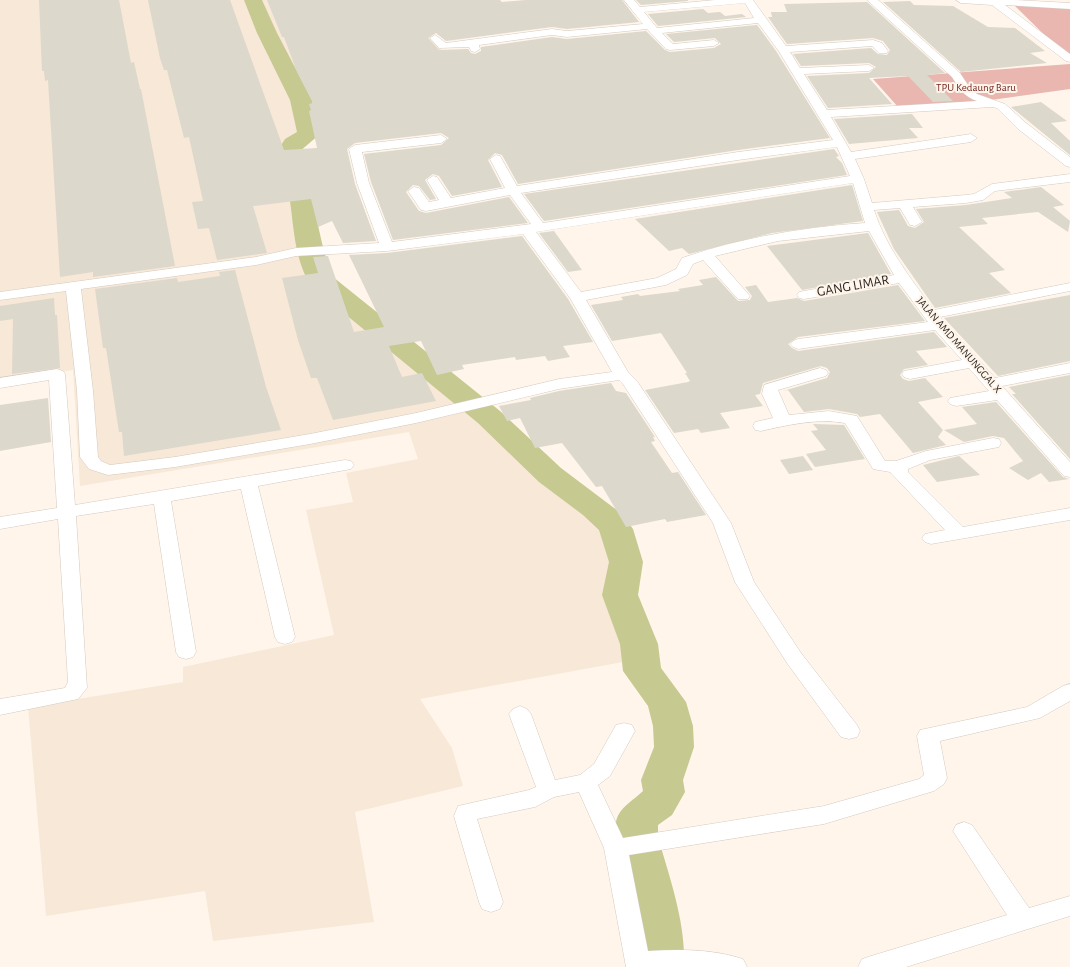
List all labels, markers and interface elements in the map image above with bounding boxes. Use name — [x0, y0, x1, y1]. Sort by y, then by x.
park label: TPU Kedaung Baru — [936, 82, 1016, 93]
street label: GANG LIMAR — [816, 273, 890, 299]
street label: JALAN AMD MANUNGGAL X — [914, 295, 1004, 395]

